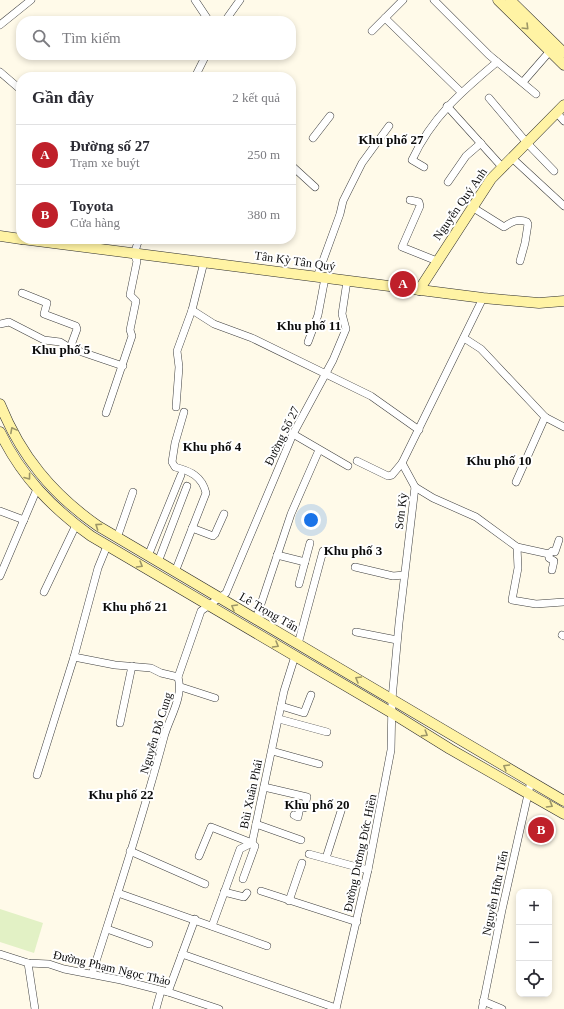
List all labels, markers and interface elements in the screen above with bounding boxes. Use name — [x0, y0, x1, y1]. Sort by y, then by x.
search box — [16, 16, 296, 60]
one-way arrow — [521, 22, 529, 30]
icon: search — [30, 27, 52, 49]
text: Tìm kiếm — [62, 30, 121, 46]
text: Gần đây — [32, 88, 94, 107]
text: 2 kết quả — [232, 90, 280, 105]
district label: Khu phố 27 — [358, 132, 424, 147]
text: Đường số 27 — [70, 138, 150, 154]
text: A — [40, 147, 50, 162]
text: 250 m — [247, 147, 280, 162]
text: Trạm xe buýt — [70, 155, 140, 170]
street label: Nguyễn Quý Anh — [430, 165, 490, 243]
text: Toyota — [70, 198, 114, 214]
text: B — [41, 207, 49, 222]
text: 380 m — [247, 207, 280, 222]
text: Cửa hàng — [70, 215, 120, 230]
street label: Tân Kỳ Tân Quý — [254, 248, 336, 274]
pin: A — [390, 269, 416, 299]
district label: Khu phố 11 — [277, 318, 341, 333]
district label: Khu phố 5 — [32, 342, 91, 357]
street label: Đường Số 27 — [262, 404, 302, 468]
one-way arrow — [10, 427, 17, 435]
district label: Khu phố 4 — [183, 439, 242, 454]
district label: Khu phố 10 — [466, 453, 532, 468]
one-way arrow — [23, 473, 30, 480]
street label: Sơn Kỳ — [392, 492, 410, 530]
your location — [301, 510, 321, 530]
one-way arrow — [95, 523, 102, 531]
district label: Khu phố 3 — [324, 543, 383, 558]
one-way arrow — [136, 561, 143, 568]
street label: Lê Trọng Tấn — [237, 589, 301, 635]
district label: Khu phố 21 — [102, 599, 168, 614]
one-way arrow — [231, 604, 238, 611]
one-way arrow — [272, 641, 279, 648]
one-way arrow — [355, 677, 362, 684]
street label: Nguyễn Đỗ Cung — [137, 690, 175, 776]
one-way arrow — [421, 729, 428, 736]
street label: Bùi Xuân Phái — [237, 757, 265, 830]
one-way arrow — [503, 764, 510, 771]
district label: Khu phố 22 — [88, 787, 154, 802]
street label: Đường Dương Đức Hiền — [341, 793, 379, 913]
district label: Khu phố 20 — [284, 797, 350, 812]
one-way arrow — [546, 801, 553, 808]
pin: B — [528, 815, 554, 845]
street label: Nguyễn Hữu Tiến — [479, 849, 511, 937]
map controls — [516, 889, 552, 997]
button: + — [516, 889, 552, 925]
button: − — [516, 925, 552, 961]
street label: Đường Phạm Ngọc Thảo — [52, 948, 172, 988]
button: locate — [516, 961, 552, 997]

